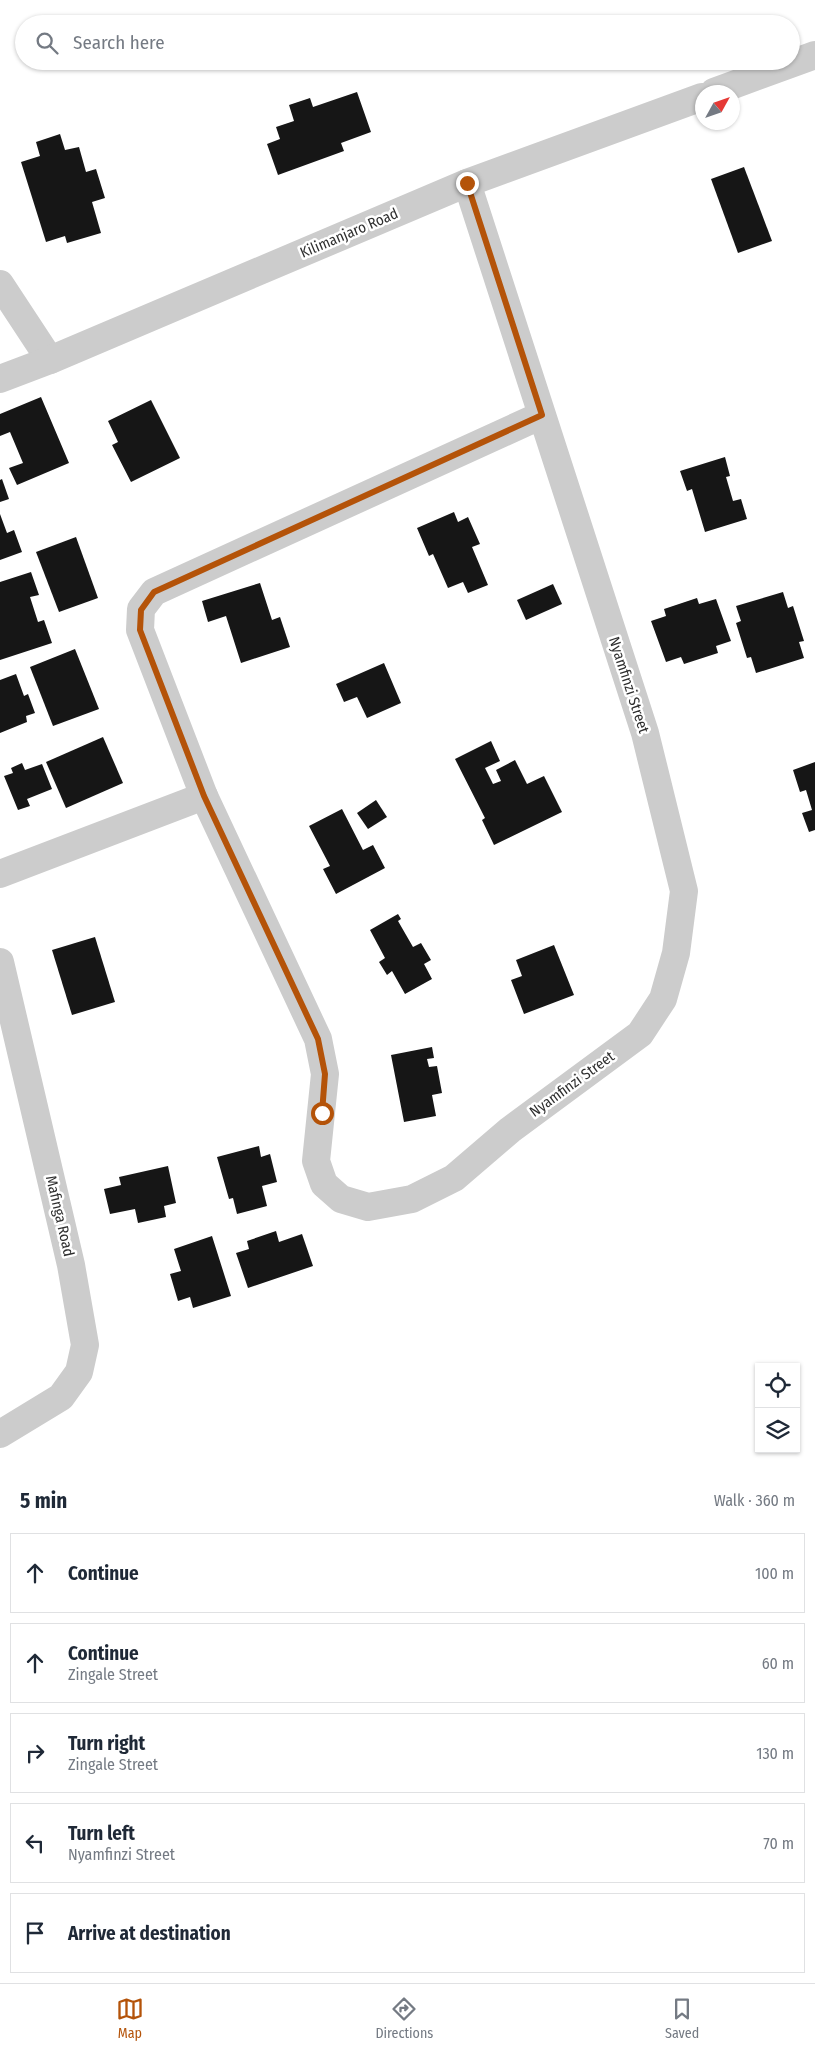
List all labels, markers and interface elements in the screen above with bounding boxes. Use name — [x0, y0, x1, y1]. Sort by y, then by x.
search box — [15, 15, 800, 70]
icon: search — [33, 29, 61, 57]
text: Search here — [73, 31, 165, 54]
north arrow — [695, 85, 740, 130]
route end — [456, 172, 479, 195]
street label: Kilimanjaro Road — [297, 204, 401, 262]
street label: Nyamfinzi Street — [605, 635, 653, 736]
street label: Nyamfinzi Street — [526, 1047, 618, 1121]
route start — [311, 1102, 334, 1125]
street label: Mafinga Road — [42, 1174, 78, 1258]
map controls — [755, 1363, 800, 1453]
button: locate — [755, 1363, 800, 1408]
button: layers — [755, 1408, 800, 1453]
text: 5 min — [20, 1488, 67, 1514]
text: Walk · 360 m — [714, 1491, 795, 1510]
icon: ahead — [21, 1559, 49, 1587]
text: Continue — [68, 1562, 139, 1585]
text: 100 m — [755, 1564, 794, 1583]
text: Continue — [68, 1642, 139, 1665]
icon: ahead — [21, 1649, 49, 1677]
text: 60 m — [762, 1654, 794, 1673]
text: Zingale Street — [68, 1665, 158, 1684]
text: Turn right — [68, 1732, 145, 1755]
icon: right — [21, 1739, 49, 1767]
text: 130 m — [756, 1744, 794, 1763]
text: Zingale Street — [68, 1755, 158, 1774]
text: Turn left — [68, 1822, 135, 1845]
icon: left — [21, 1829, 49, 1857]
text: 70 m — [763, 1834, 794, 1853]
text: Nyamfinzi Street — [68, 1845, 175, 1864]
icon: arrive — [21, 1919, 49, 1947]
text: Arrive at destination — [68, 1922, 231, 1945]
tab: Map — [116, 1995, 144, 2042]
tab: Directions — [375, 1995, 433, 2042]
tab: Saved — [665, 1995, 699, 2042]

